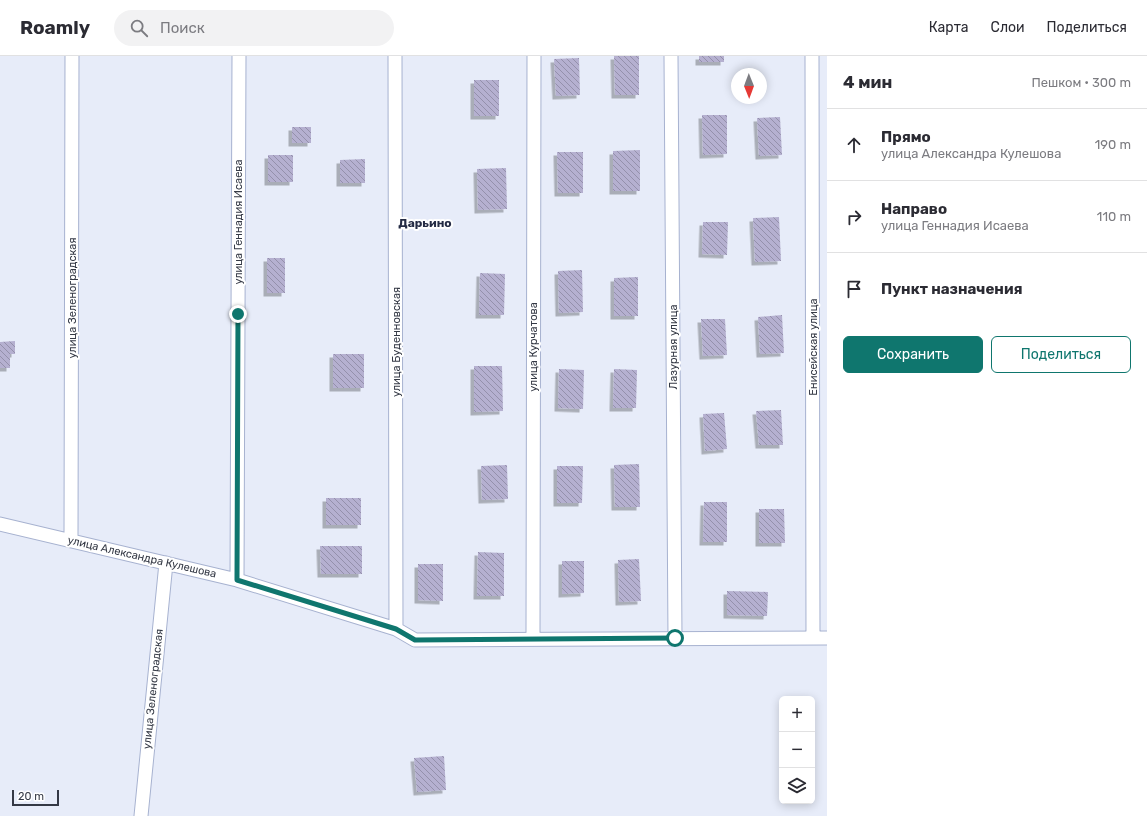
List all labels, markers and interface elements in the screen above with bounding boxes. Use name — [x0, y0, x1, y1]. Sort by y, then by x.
search box — [114, 10, 394, 46]
text: Roamly — [20, 16, 90, 39]
icon: search — [128, 17, 150, 39]
text: Поиск — [160, 19, 205, 37]
text: Карта — [929, 19, 969, 36]
text: Слои — [991, 19, 1025, 36]
text: Поделиться — [1047, 19, 1127, 36]
north arrow — [731, 68, 767, 104]
text: 4 мин — [843, 72, 892, 92]
text: Пешком · 300 m — [1031, 75, 1131, 90]
text: Прямо — [881, 128, 931, 146]
icon: ahead — [843, 134, 865, 156]
text: 190 m — [1095, 137, 1131, 152]
text: улица Александра Кулешова — [881, 146, 1061, 161]
street label: улица Геннадия Исаева — [232, 159, 245, 285]
text: Направо — [881, 200, 947, 218]
icon: right — [843, 206, 865, 228]
text: 110 m — [1097, 209, 1131, 224]
district label: Дарьино — [398, 216, 452, 230]
text: улица Геннадия Исаева — [881, 218, 1029, 233]
street label: улица Зеленоградская — [66, 238, 79, 358]
icon: arrive — [843, 278, 865, 300]
text: Пункт назначения — [881, 280, 1023, 298]
street label: улица Буденновская — [390, 287, 403, 397]
street label: Енисейская улица — [807, 298, 820, 396]
street label: улица Курчатова — [527, 302, 540, 392]
street label: Лазурная улица — [667, 304, 680, 390]
route end — [229, 305, 247, 323]
button: Сохранить — [843, 336, 983, 373]
button: Поделиться — [991, 336, 1131, 373]
street label: улица Александра Кулешова — [66, 534, 218, 580]
street label: улица Зеленоградская — [140, 628, 166, 750]
route start — [666, 629, 684, 647]
map controls — [779, 696, 815, 804]
button: + — [779, 696, 815, 732]
button: − — [779, 732, 815, 768]
button: layers — [779, 768, 815, 804]
scale bar — [12, 788, 59, 807]
text: 20 m — [18, 790, 44, 803]

